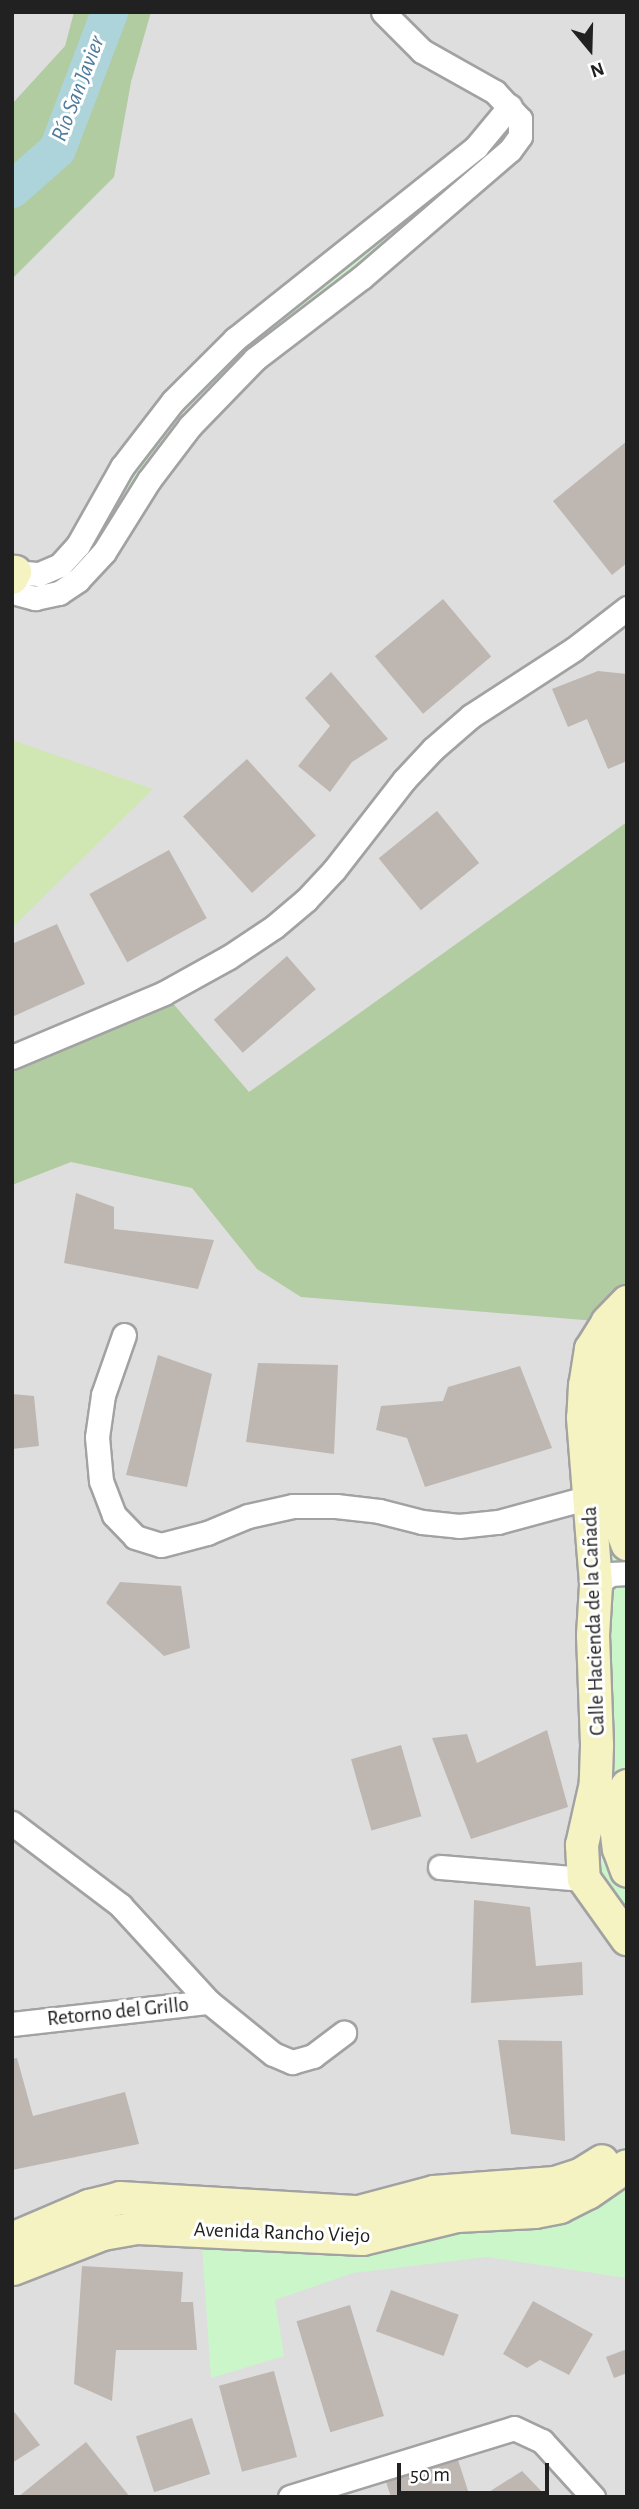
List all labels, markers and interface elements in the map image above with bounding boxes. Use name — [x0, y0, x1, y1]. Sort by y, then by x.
north arrow — [555, 14, 625, 84]
water label: Río San Javier — [46, 32, 112, 146]
text: N — [588, 58, 606, 80]
street label: Calle Hacienda de la Cañada — [577, 1506, 611, 1736]
street label: Retorno del Grillo — [46, 1992, 190, 2032]
street label: Avenida Rancho Viejo — [193, 2217, 371, 2249]
scale bar — [401, 2450, 553, 2494]
text: 50 m — [410, 2464, 450, 2485]

